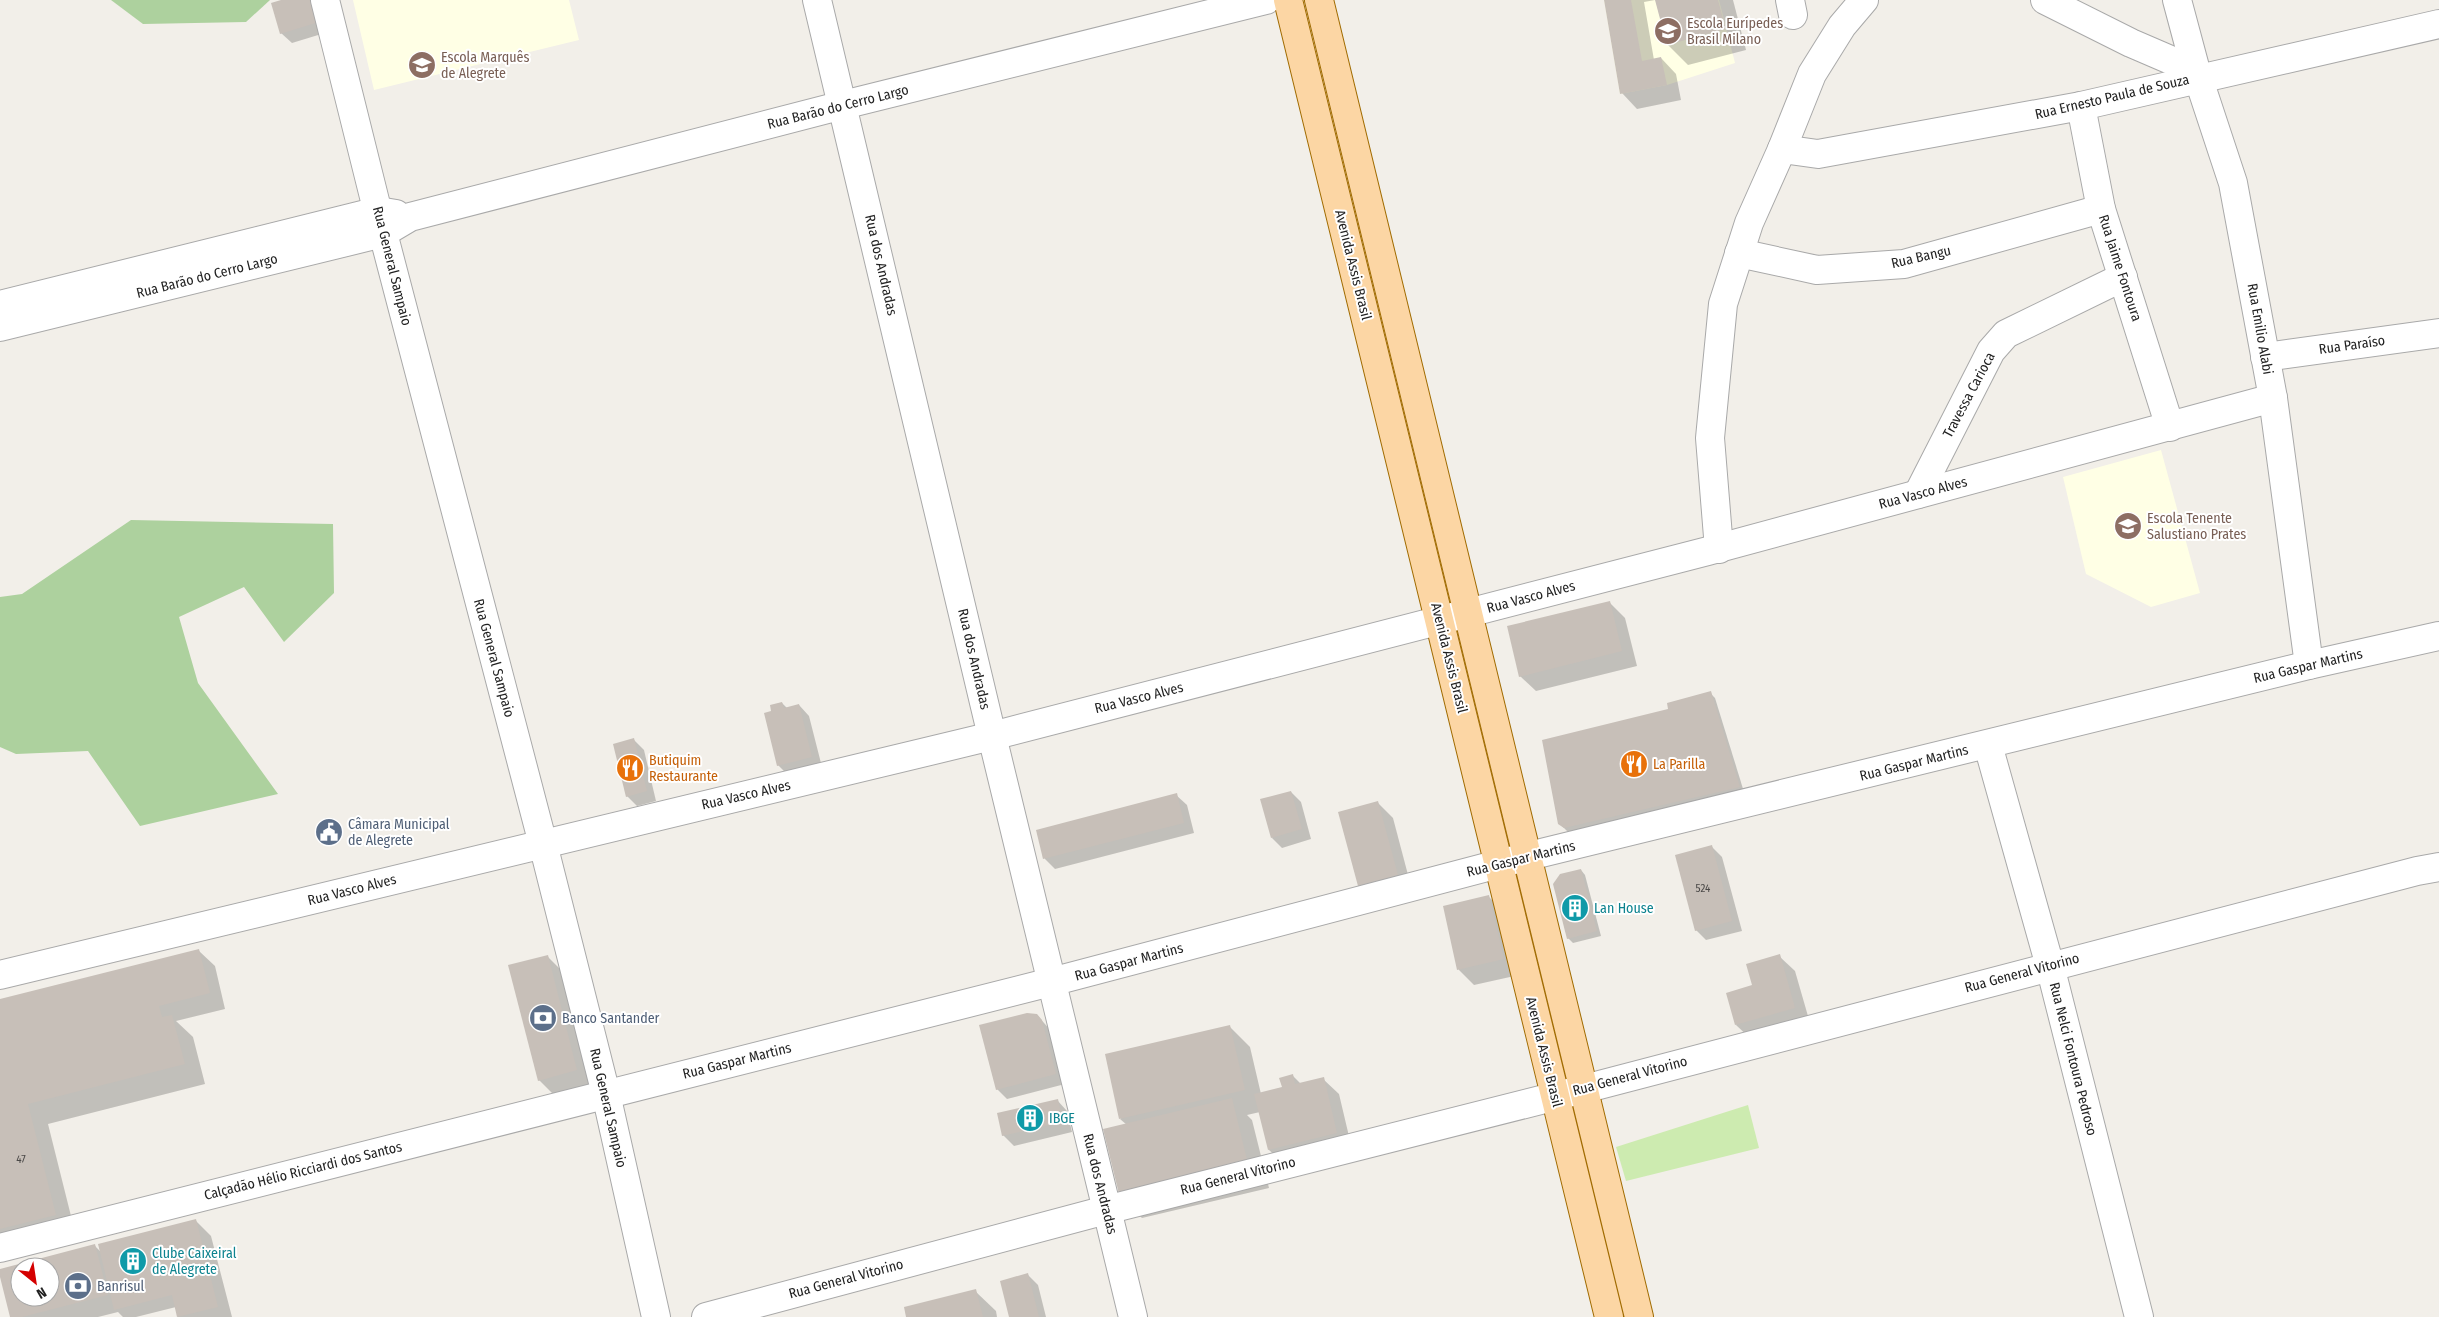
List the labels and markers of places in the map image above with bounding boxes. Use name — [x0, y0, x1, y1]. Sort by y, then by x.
place label: Escola Eurípedes Brasil Milano — [1687, 15, 1783, 48]
school or university icon: Escola Eurípedes Brasil Milano — [1653, 16, 1683, 46]
place label: Escola Marquês de Alegrete — [441, 49, 529, 82]
school or university icon: Escola Marquês de Alegrete — [407, 50, 437, 80]
place label: Escola Tenente Salustiano Prates — [2147, 510, 2246, 543]
school or university icon: Escola Tenente Salustiano Prates — [2113, 511, 2143, 541]
restaurant icon: La Parilla — [1619, 749, 1649, 779]
place label: Butiquim Restaurante — [649, 752, 718, 785]
restaurant icon: Butiquim Restaurante — [615, 753, 645, 783]
place label: La Parilla — [1653, 756, 1705, 773]
place label: Câmara Municipal de Alegrete — [348, 816, 450, 849]
public building icon: Câmara Municipal de Alegrete — [314, 817, 344, 847]
building icon: Lan House — [1560, 893, 1590, 923]
place label: Lan House — [1594, 900, 1654, 917]
bank icon: Banco Santander — [528, 1003, 558, 1033]
place label: Banco Santander — [562, 1010, 660, 1027]
building icon: IBGE — [1015, 1103, 1045, 1133]
place label: IBGE — [1049, 1110, 1075, 1127]
place label: Clube Caixeiral de Alegrete — [152, 1245, 237, 1278]
building icon: Clube Caixeiral de Alegrete — [118, 1246, 148, 1276]
bank icon: Banrisul — [63, 1271, 93, 1301]
place label: Banrisul — [97, 1278, 145, 1295]

